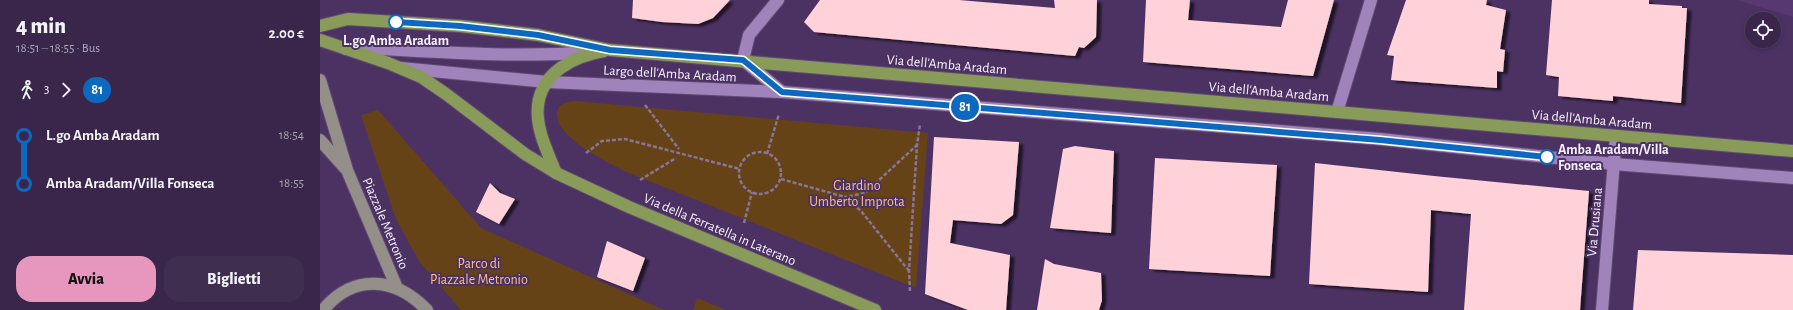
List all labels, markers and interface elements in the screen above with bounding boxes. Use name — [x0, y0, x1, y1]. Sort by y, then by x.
map controls — [1745, 12, 1781, 48]
button: locate — [1745, 12, 1781, 48]
marker: L.go Amba Aradam — [388, 14, 404, 30]
text: 4 min — [16, 15, 66, 37]
text: 2.00 € — [269, 26, 304, 41]
place label: L.go Amba Aradam — [343, 34, 449, 48]
text: 18:51 – 18:55 · Bus — [16, 42, 100, 55]
street label: Via dell'Amba Aradam — [886, 53, 1008, 77]
street label: Largo dell'Amba Aradam — [603, 64, 737, 84]
icon: walk — [16, 79, 38, 101]
icon: forward — [55, 79, 77, 101]
street label: Via dell'Amba Aradam — [1208, 80, 1330, 104]
text: 3 — [44, 83, 49, 96]
text: 81 — [91, 83, 103, 97]
line badge: 81 — [947, 94, 983, 120]
text: 81 — [959, 100, 971, 114]
street label: Via dell'Amba Aradam — [1531, 108, 1653, 132]
text: L.go Amba Aradam — [46, 128, 160, 143]
text: 18:54 — [279, 129, 304, 142]
place label: Amba Aradam/Villa Fonseca — [1558, 143, 1669, 173]
marker: Amba Aradam/Villa Fonseca — [1539, 149, 1555, 165]
text: Amba Aradam/Villa Fonseca — [46, 176, 214, 191]
street label: Piazzale Metronio — [360, 176, 411, 271]
text: 18:55 — [280, 177, 304, 190]
park label: Giardino Umberto Improta — [809, 179, 905, 209]
street label: Via Drusiana — [1585, 186, 1605, 257]
street label: Via della Ferratella in Laterano — [641, 191, 798, 268]
button: Avvia — [16, 256, 156, 302]
button: Biglietti — [164, 256, 304, 302]
park label: Parco di Piazzale Metronio — [430, 257, 528, 287]

